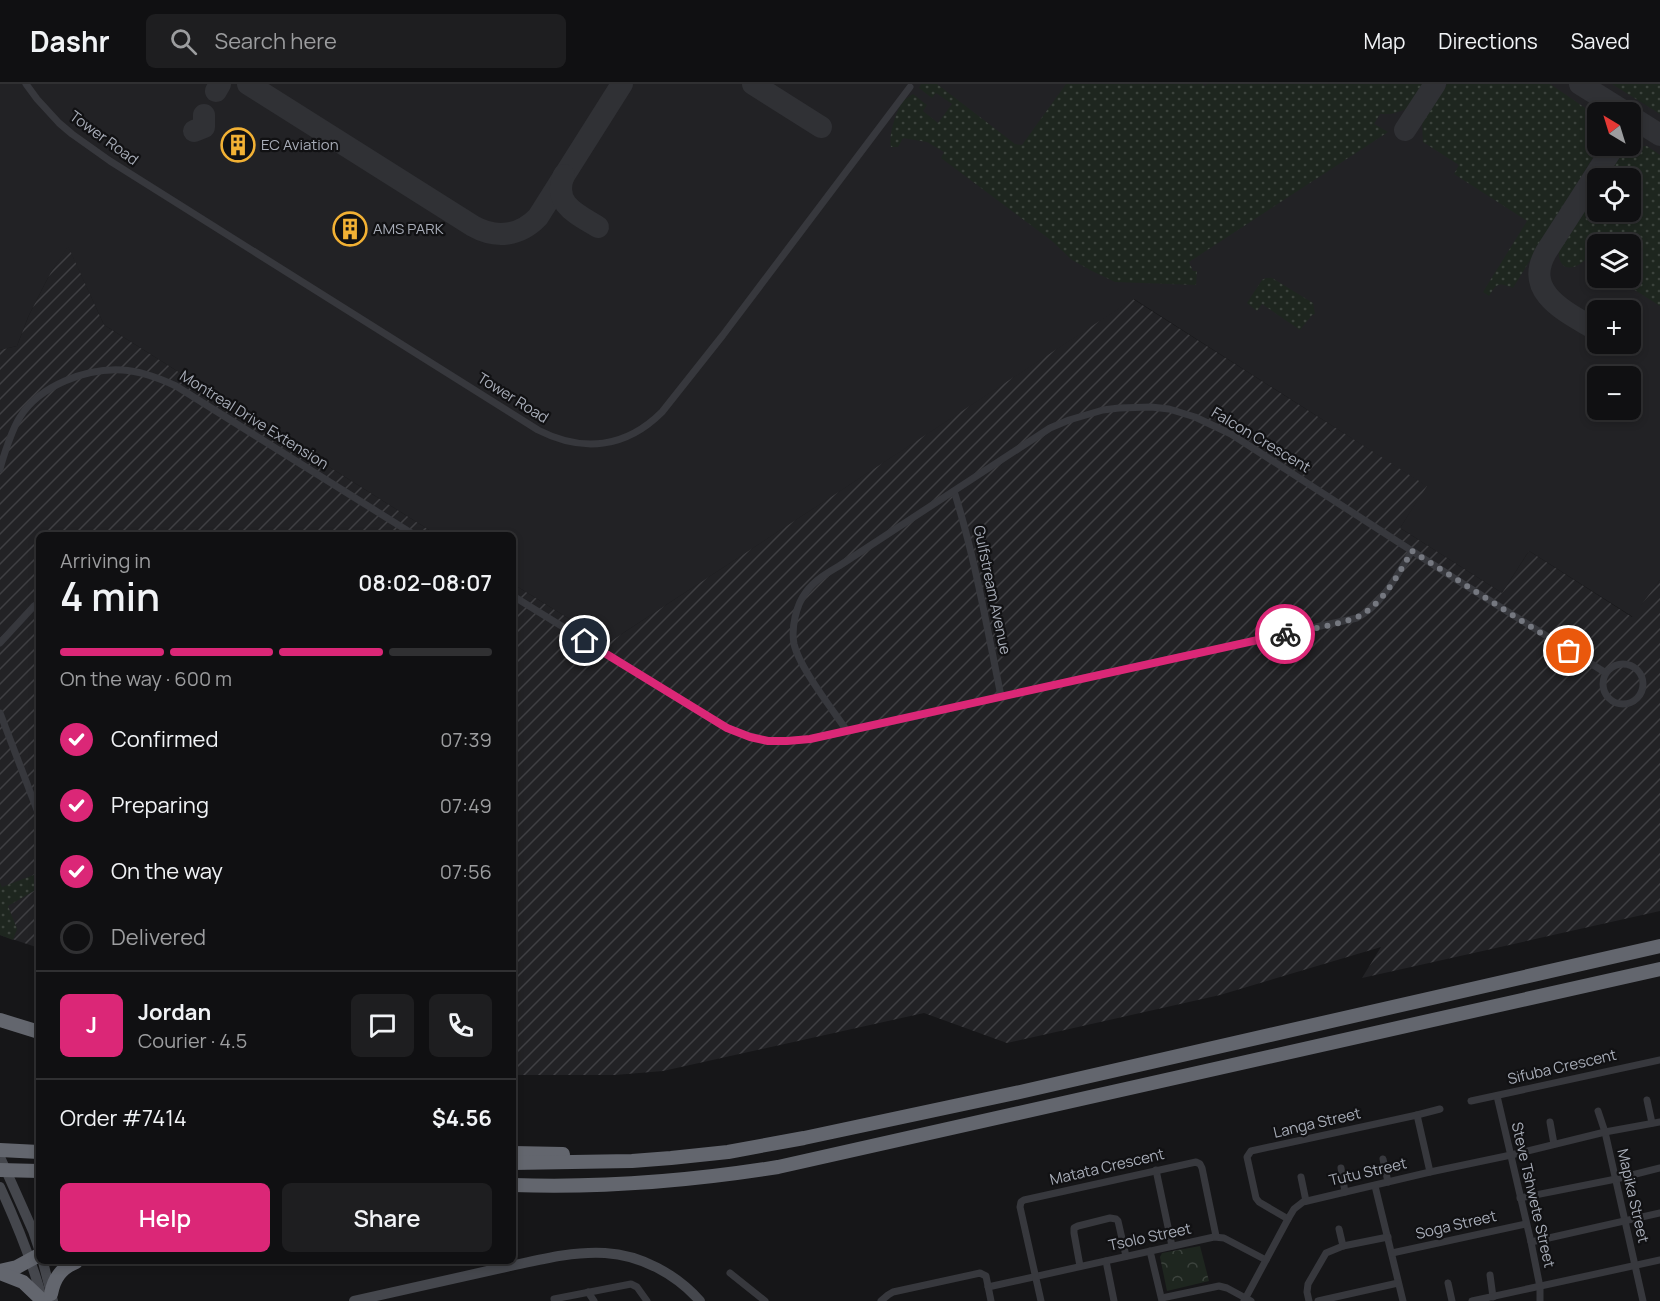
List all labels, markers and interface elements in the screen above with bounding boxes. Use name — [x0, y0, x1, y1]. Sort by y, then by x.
search box — [146, 14, 566, 68]
text: Dashr — [30, 22, 110, 60]
icon: search — [167, 25, 200, 58]
text: Search here — [215, 26, 337, 56]
text: Map — [1364, 27, 1405, 55]
text: Directions — [1438, 27, 1538, 55]
text: Saved — [1571, 27, 1630, 55]
north arrow — [1587, 102, 1641, 156]
map controls — [1587, 102, 1641, 420]
street label: Tower Road — [66, 106, 143, 170]
building icon: EC Aviation — [220, 127, 256, 163]
place label: EC Aviation — [261, 134, 339, 155]
button: locate — [1587, 168, 1641, 222]
building icon: AMS PARK — [332, 211, 368, 247]
place label: AMS PARK — [373, 218, 444, 239]
button: layers — [1587, 234, 1641, 288]
button: + — [1587, 300, 1641, 354]
street label: Montreal Drive Extension — [176, 365, 333, 474]
button: − — [1587, 366, 1641, 420]
street label: Tower Road — [474, 367, 553, 428]
street label: Falcon Crescent — [1208, 402, 1315, 477]
street label: Gulfstream Avenue — [969, 523, 1016, 657]
text: Arriving in — [60, 547, 151, 574]
text: 08:02–08:07 — [358, 568, 492, 598]
text: 4 min — [60, 569, 160, 623]
courier — [1255, 604, 1315, 664]
pin — [559, 615, 610, 666]
icon: bike — [1269, 618, 1302, 651]
icon: home — [568, 624, 601, 657]
pin — [1543, 625, 1594, 676]
icon: bag — [1552, 634, 1585, 667]
text: On the way · 600 m — [60, 665, 232, 692]
icon: check — [60, 723, 93, 756]
text: Confirmed — [111, 724, 219, 754]
text: 07:39 — [440, 726, 492, 753]
icon: check — [60, 789, 93, 822]
text: Preparing — [111, 790, 209, 820]
text: 07:49 — [440, 792, 492, 819]
icon: check — [60, 855, 93, 888]
text: On the way — [111, 856, 223, 886]
text: 07:56 — [440, 858, 492, 885]
text: Delivered — [111, 922, 206, 952]
button: chat — [351, 994, 414, 1057]
button: phone — [429, 994, 492, 1057]
text: Jordan — [138, 997, 211, 1027]
text: J — [86, 1010, 97, 1040]
text: Courier · 4.5 — [138, 1027, 247, 1054]
street label: Sifuba Crescent — [1505, 1044, 1619, 1089]
street label: Langa Street — [1271, 1102, 1363, 1143]
text: Order #7414 — [60, 1103, 187, 1133]
text: $4.56 — [432, 1103, 492, 1133]
street label: Steve Tshwete Street — [1507, 1120, 1560, 1270]
street label: Matata Crescent — [1048, 1143, 1166, 1190]
street label: Mapika Street — [1612, 1147, 1655, 1245]
street label: Tutu Street — [1327, 1152, 1409, 1191]
button: Help — [60, 1183, 270, 1252]
button: Share — [282, 1183, 492, 1252]
street label: Soga Street — [1413, 1205, 1498, 1244]
street label: Tsolo Street — [1107, 1217, 1193, 1256]

